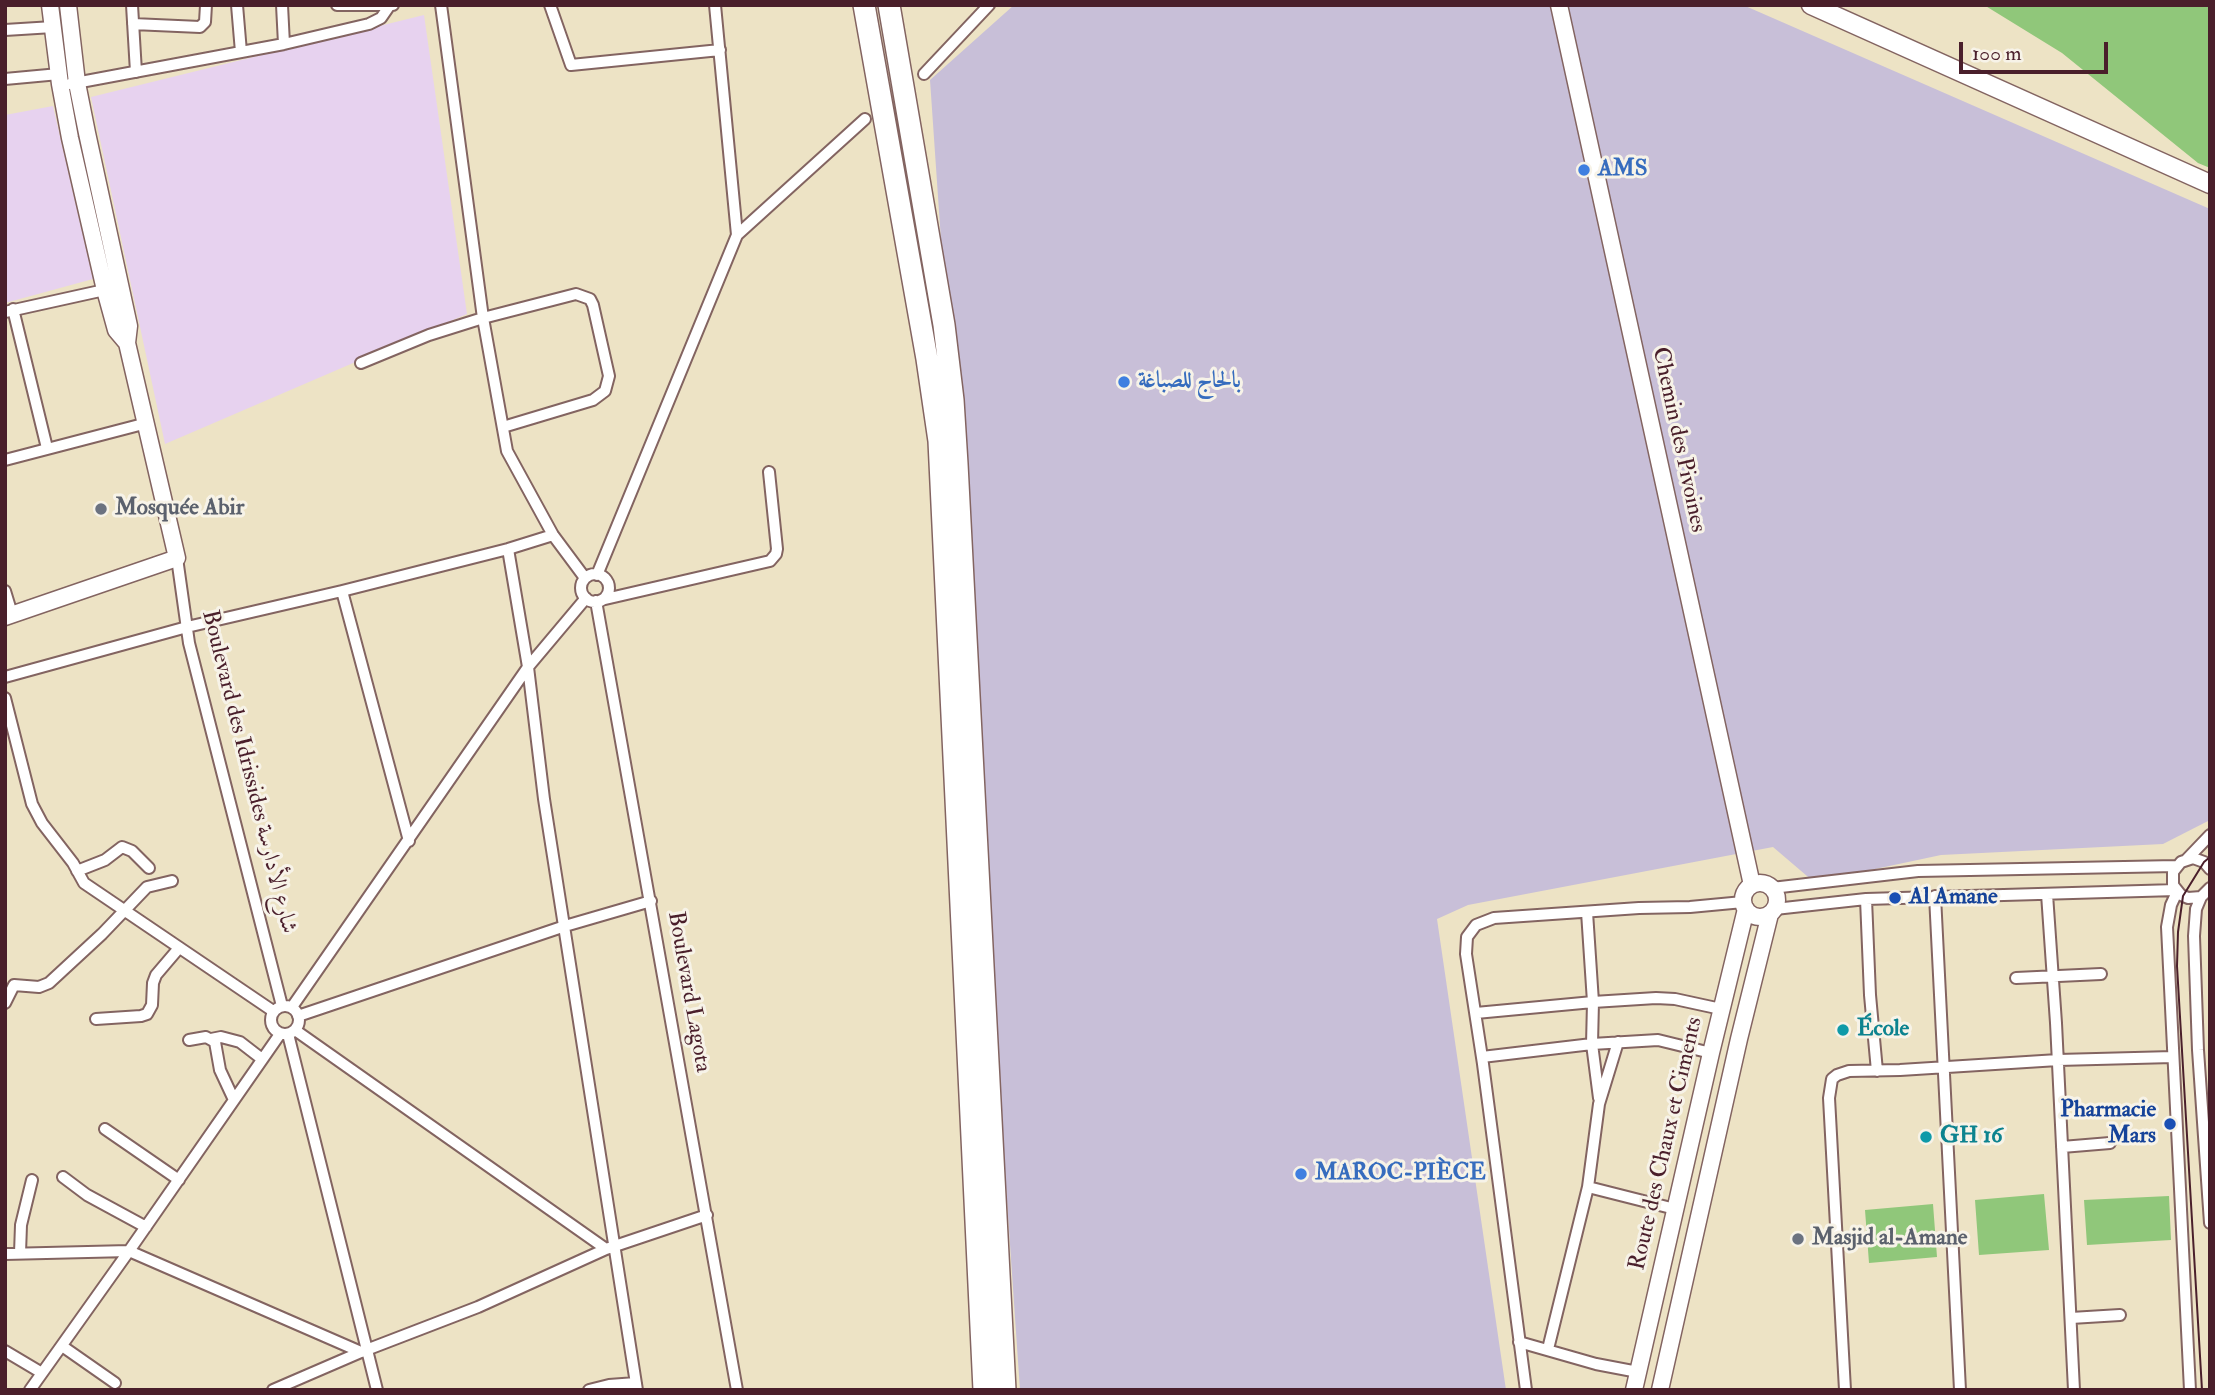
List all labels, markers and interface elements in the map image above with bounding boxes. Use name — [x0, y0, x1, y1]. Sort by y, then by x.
scale bar — [1963, 28, 2112, 72]
text: 100 m — [1972, 40, 2022, 67]
place label: AMS — [1598, 156, 1648, 184]
marker: AMS — [1576, 162, 1592, 178]
street label: Chemin des Pivoines — [1645, 345, 1711, 535]
place label: بالحاج للصباغة — [1138, 368, 1241, 396]
marker: بالحاج للصباغة — [1116, 374, 1132, 390]
place label: Mosquée Abir — [115, 495, 244, 523]
marker: Mosquée Abir — [93, 501, 109, 517]
street label: Boulevard des Idrissides شارع الأدارسة — [194, 607, 302, 937]
place label: Al Amane — [1909, 884, 1998, 912]
marker: Al Amane — [1887, 890, 1903, 906]
street label: Boulevard Lagota — [660, 909, 716, 1075]
street label: Route des Chaux et Ciments — [1624, 1015, 1710, 1273]
place label: École — [1857, 1016, 1909, 1044]
marker: École — [1835, 1022, 1851, 1038]
place label: Pharmacie Mars — [2060, 1097, 2156, 1151]
marker: Pharmacie Mars — [2162, 1116, 2178, 1132]
place label: GH 16 — [1940, 1123, 2003, 1151]
marker: GH 16 — [1918, 1129, 1934, 1145]
place label: MAROC-PIÈCE — [1315, 1160, 1486, 1188]
marker: MAROC-PIÈCE — [1293, 1166, 1309, 1182]
place label: Masjid al-Amane — [1812, 1225, 1967, 1253]
marker: Masjid al-Amane — [1790, 1231, 1806, 1247]

